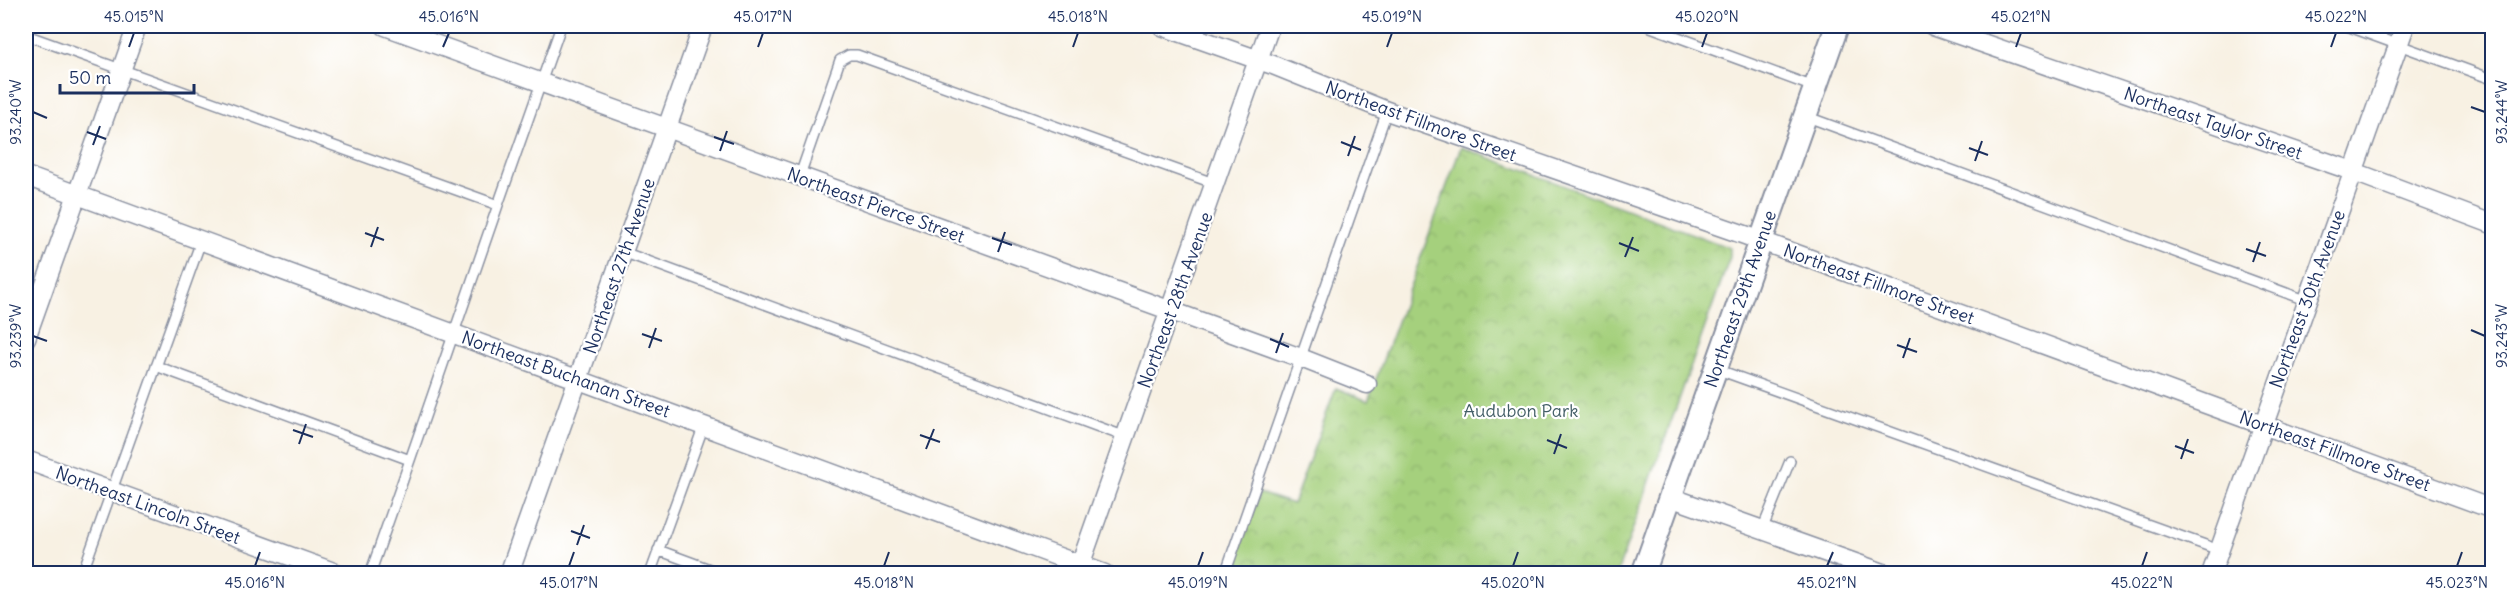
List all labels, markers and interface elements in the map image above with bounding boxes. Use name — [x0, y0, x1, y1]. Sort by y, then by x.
text: 45.015°N — [104, 7, 164, 26]
text: 45.016°N — [419, 7, 479, 26]
text: 45.017°N — [734, 7, 792, 26]
text: 45.018°N — [1048, 7, 1108, 26]
text: 45.019°N — [1362, 7, 1422, 26]
text: 45.020°N — [1675, 7, 1739, 26]
text: 45.021°N — [1991, 7, 2051, 26]
text: 45.022°N — [2305, 7, 2367, 26]
scale bar — [60, 57, 194, 95]
text: 50 m — [69, 66, 111, 89]
street label: Northeast Fillmore Street — [1322, 76, 1520, 166]
text: 93.240°W — [6, 79, 25, 145]
text: 93.244°W — [2492, 80, 2511, 144]
street label: Northeast Taylor Street — [2121, 82, 2305, 164]
street label: Northeast Pierce Street — [784, 162, 968, 248]
street label: Northeast 27th Avenue — [578, 175, 660, 357]
street label: Northeast 29th Avenue — [1699, 207, 1781, 391]
street label: Northeast 30th Avenue — [2264, 207, 2350, 391]
street label: Northeast 28th Avenue — [1132, 209, 1218, 391]
street label: Northeast Fillmore Street — [1780, 239, 1978, 329]
text: 93.239°W — [6, 304, 25, 368]
text: 93.243°W — [2492, 304, 2511, 368]
street label: Northeast Buchanan Street — [459, 326, 673, 422]
park label: Audubon Park — [1463, 399, 1579, 422]
street label: Northeast Fillmore Street — [2236, 406, 2434, 496]
street label: Northeast Lincoln Street — [53, 461, 243, 549]
text: 45.016°N — [225, 573, 285, 592]
text: 45.017°N — [540, 573, 598, 592]
text: 45.018°N — [854, 573, 914, 592]
text: 45.019°N — [1168, 573, 1228, 592]
text: 45.020°N — [1481, 573, 1545, 592]
text: 45.021°N — [1797, 573, 1857, 592]
text: 45.022°N — [2111, 573, 2173, 592]
text: 45.023°N — [2426, 573, 2488, 592]

